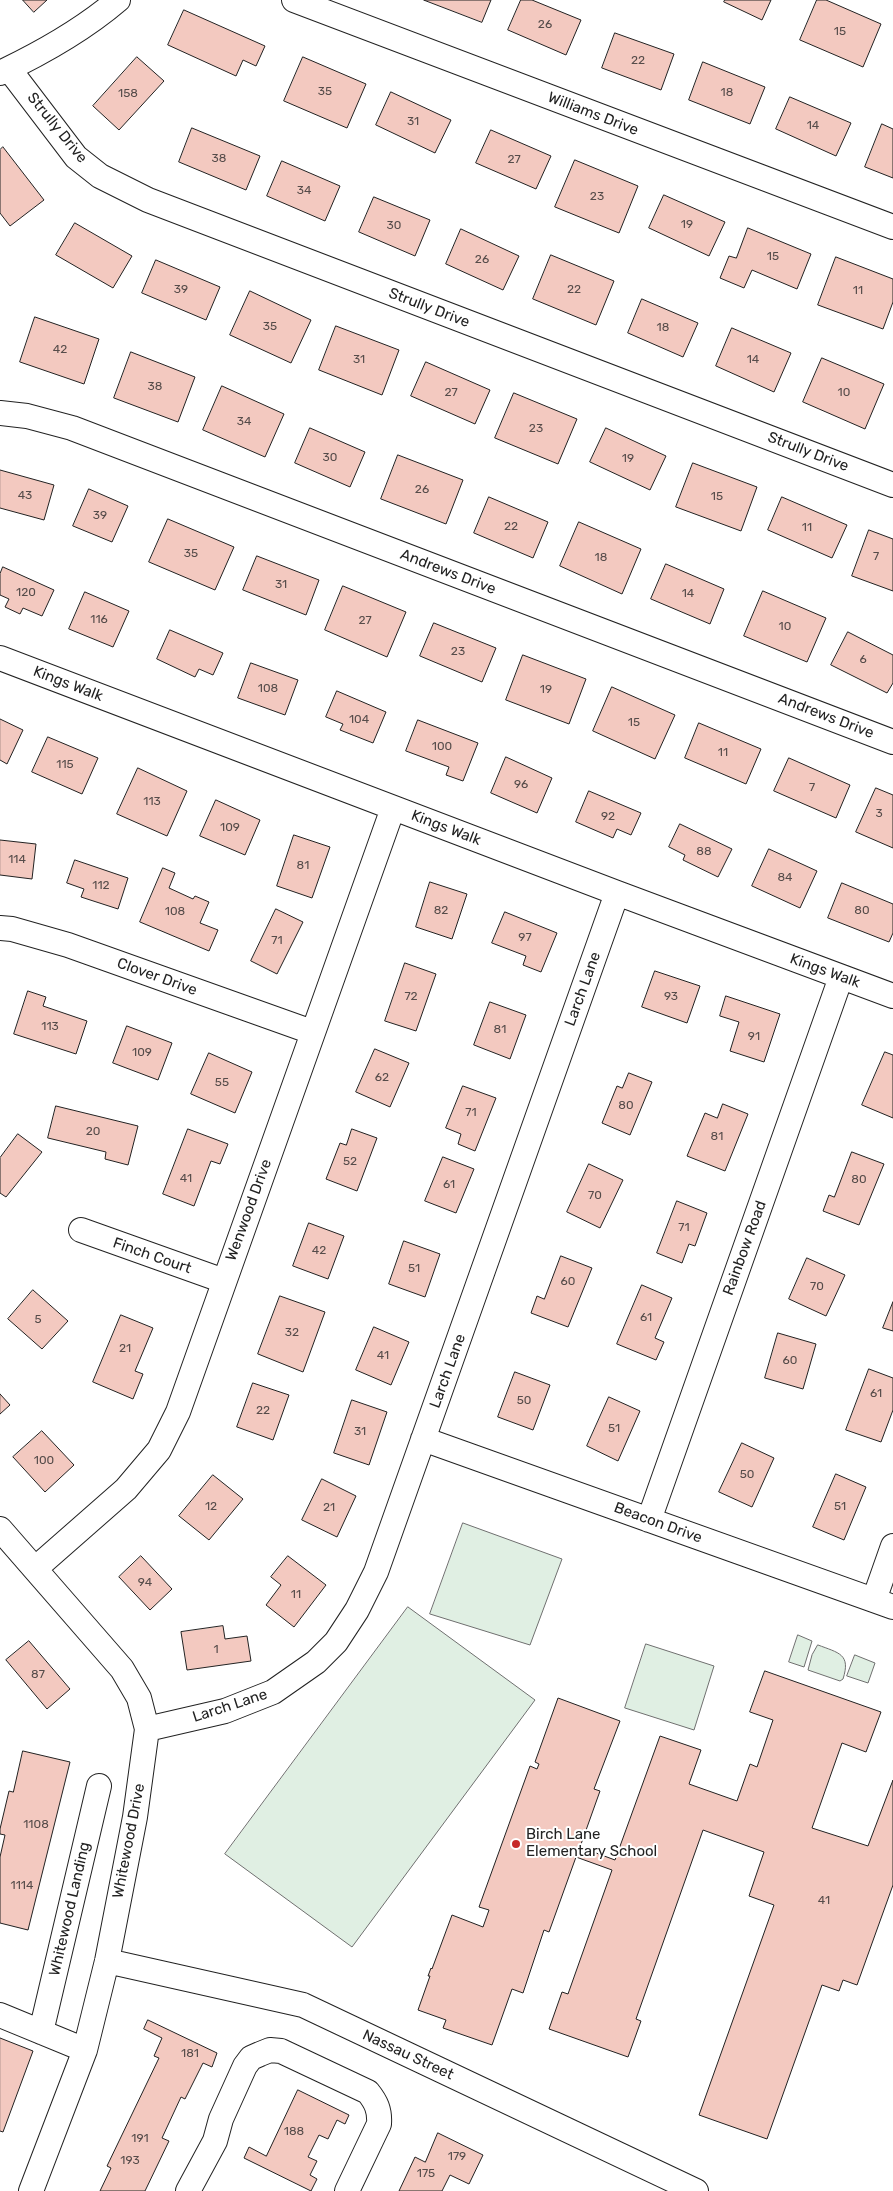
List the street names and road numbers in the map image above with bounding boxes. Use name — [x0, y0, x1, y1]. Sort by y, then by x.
street label: Williams Drive — [545, 88, 641, 140]
street label: Strully Drive — [23, 89, 91, 167]
street label: Strully Drive — [386, 284, 472, 332]
street label: Strully Drive — [765, 428, 851, 476]
street label: Andrews Drive — [398, 545, 498, 599]
street label: Kings Walk — [31, 662, 105, 706]
street label: Andrews Drive — [776, 689, 876, 743]
street label: Kings Walk — [409, 806, 483, 850]
street label: Larch Lane — [561, 949, 605, 1029]
street label: Kings Walk — [787, 950, 863, 992]
street label: Clover Drive — [115, 954, 199, 1000]
street label: Wenwood Drive — [222, 1157, 276, 1263]
street label: Rainbow Road — [720, 1198, 770, 1298]
street label: Finch Court — [110, 1234, 194, 1278]
street label: Larch Lane — [426, 1331, 470, 1411]
street label: Beacon Drive — [611, 1499, 705, 1547]
street label: Larch Lane — [190, 1685, 270, 1727]
street label: Whitewood Drive — [109, 1782, 149, 1900]
street label: Whitewood Landing — [46, 1840, 94, 1978]
street label: Nassau Street — [360, 2026, 456, 2084]

